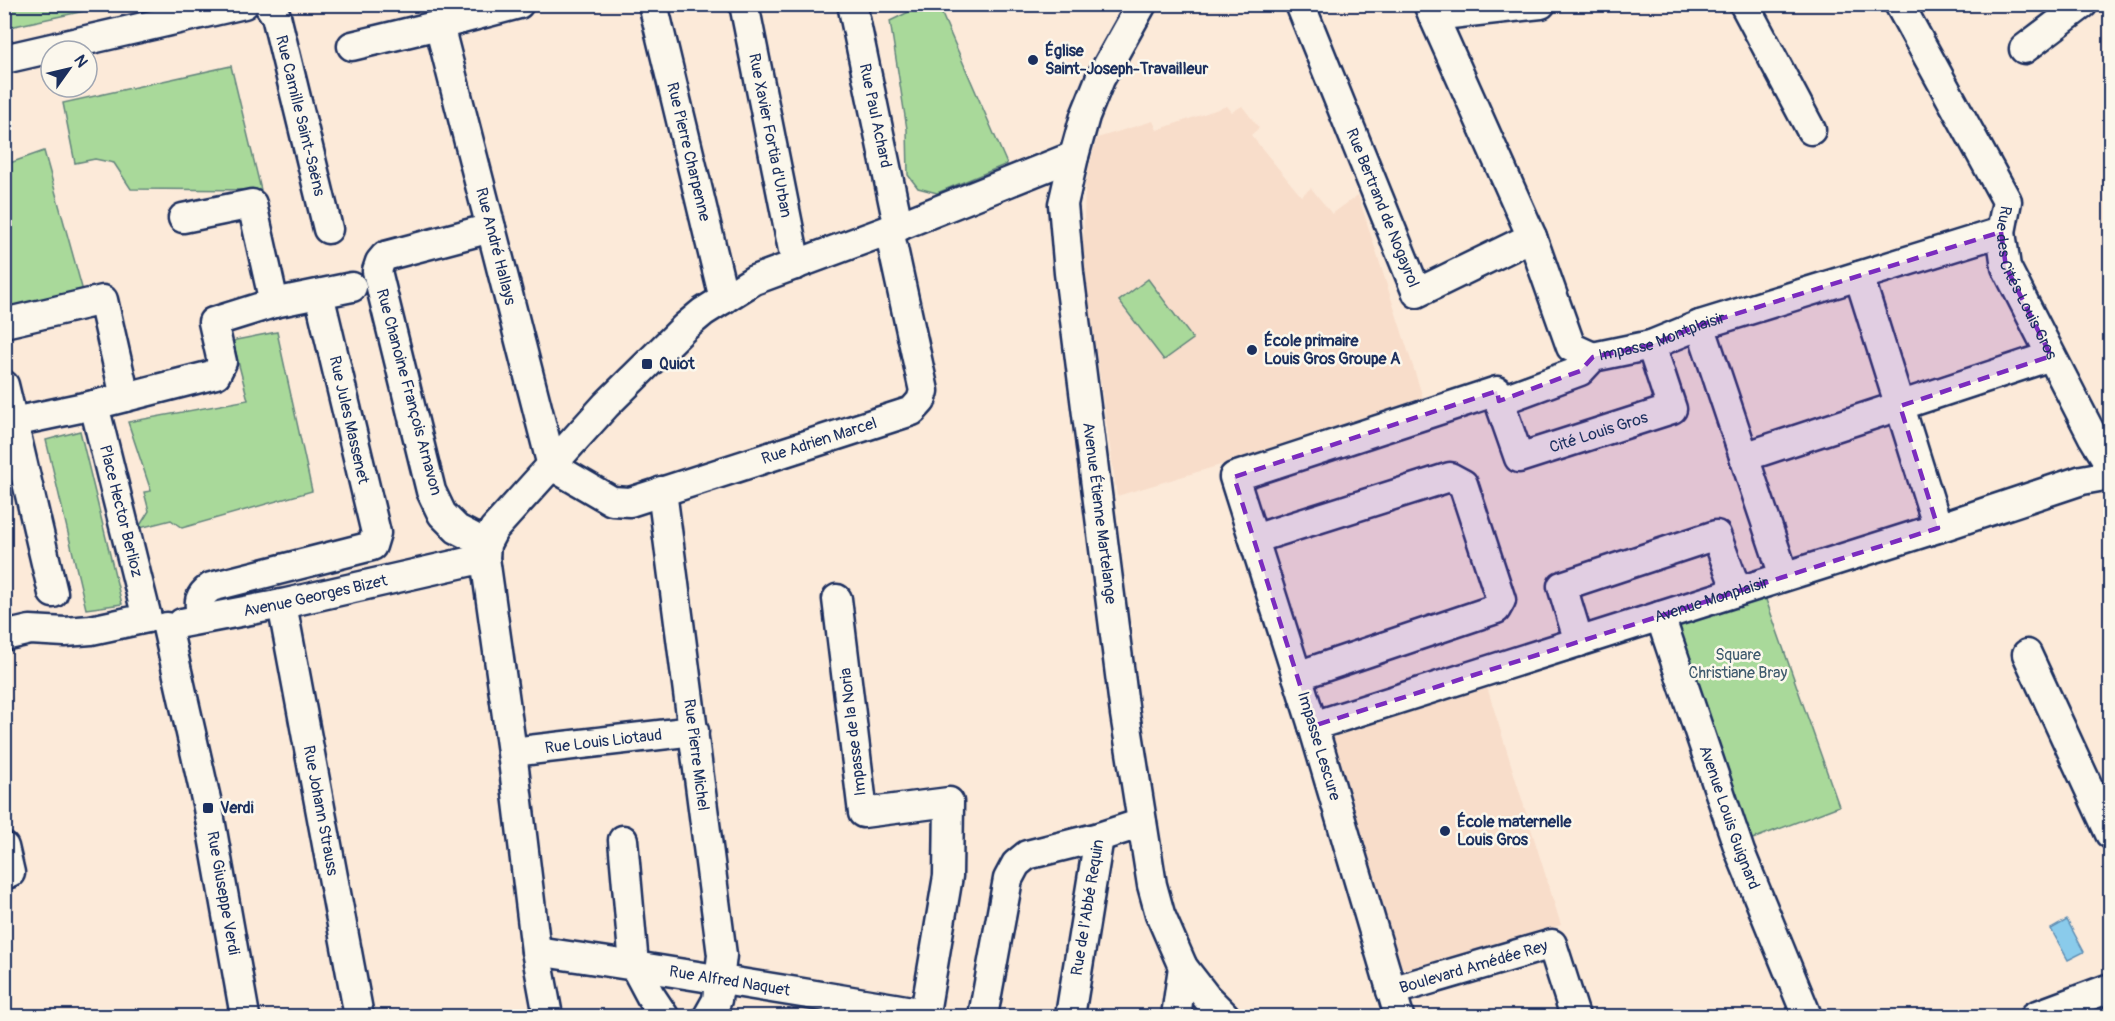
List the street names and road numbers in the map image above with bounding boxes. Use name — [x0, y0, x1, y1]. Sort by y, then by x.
street label: Rue Camille Saint-Saëns — [271, 33, 330, 198]
street label: Rue Xavier Fortia d'Urban — [744, 52, 796, 219]
street label: Rue Paul Achard — [855, 62, 896, 170]
street label: Rue Pierre Charpenne — [662, 80, 715, 224]
street label: Rue Bertrand de Nogayrol — [1341, 125, 1424, 290]
street label: Rue André Hallays — [471, 186, 520, 307]
street label: Rue des Cités Louis Gros — [1991, 204, 2062, 363]
street label: Rue Chanoine François Arnavon — [372, 287, 446, 497]
street label: Impasse Montplaisir — [1597, 308, 1728, 366]
street label: Rue Jules Massenet — [325, 354, 374, 487]
street label: Cité Louis Gros — [1547, 407, 1650, 458]
street label: Rue Adrien Marcel — [759, 413, 879, 469]
street label: Avenue Étienne Martelange — [1078, 421, 1121, 605]
street label: Place Hector Berlioz — [95, 443, 147, 579]
street label: Avenue Georges Bizet — [242, 570, 390, 621]
street label: Avenue Monplaisir — [1652, 572, 1772, 627]
street label: Impasse de la Noria — [835, 667, 871, 797]
street label: Impasse Lescure — [1293, 689, 1345, 803]
street label: Rue Pierre Michel — [679, 698, 713, 812]
street label: Rue Louis Liotaud — [544, 725, 663, 758]
street label: Avenue Louis Guignard — [1695, 743, 1764, 892]
street label: Rue Johann Strauss — [299, 744, 343, 877]
street label: Rue Giuseppe Verdi — [202, 830, 244, 957]
street label: Rue de l'Abbé Requin — [1067, 838, 1108, 977]
street label: Boulevard Amédée Rey — [1397, 936, 1550, 998]
street label: Rue Alfred Naquet — [668, 962, 792, 1001]

